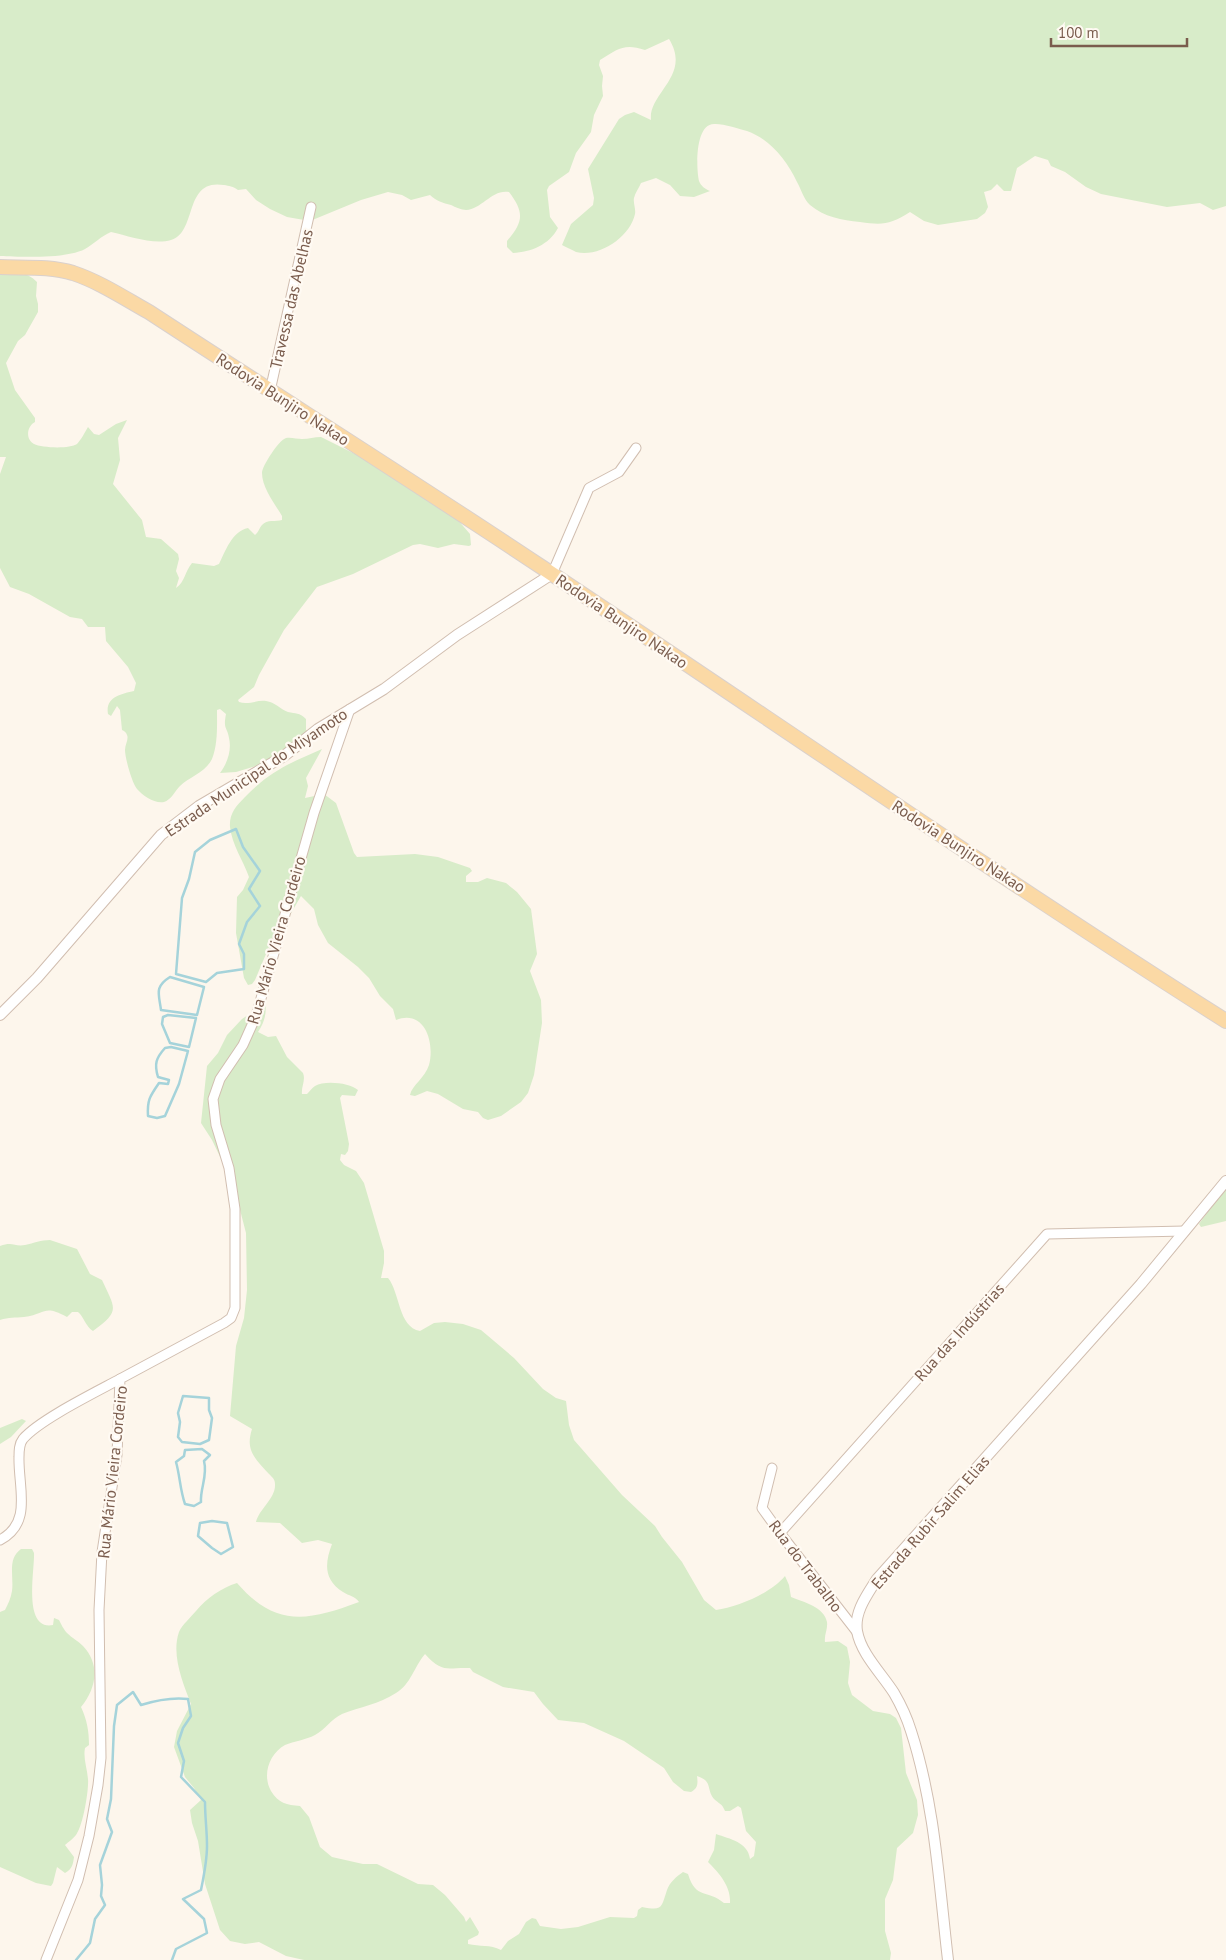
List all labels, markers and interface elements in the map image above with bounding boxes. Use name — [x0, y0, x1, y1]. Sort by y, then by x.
scale bar — [1051, 15, 1187, 47]
text: 100 m — [1058, 23, 1099, 42]
street label: Travessa das Abelhas — [265, 227, 317, 371]
street label: Rodovia Bunjiro Nakao — [213, 348, 353, 450]
street label: Rodovia Bunjiro Nakao — [552, 569, 692, 673]
street label: Estrada Municipal do Miyamoto — [161, 703, 351, 841]
street label: Rodovia Bunjiro Nakao — [889, 795, 1029, 897]
street label: Rua Mário Vieira Cordeiro — [242, 854, 310, 1026]
street label: Rua das Indústrias — [910, 1279, 1008, 1385]
street label: Rua Mário Vieira Cordeiro — [93, 1384, 131, 1560]
street label: Estrada Rubir Salim Elias — [867, 1451, 994, 1593]
street label: Rua do Trabalho — [765, 1516, 847, 1616]

